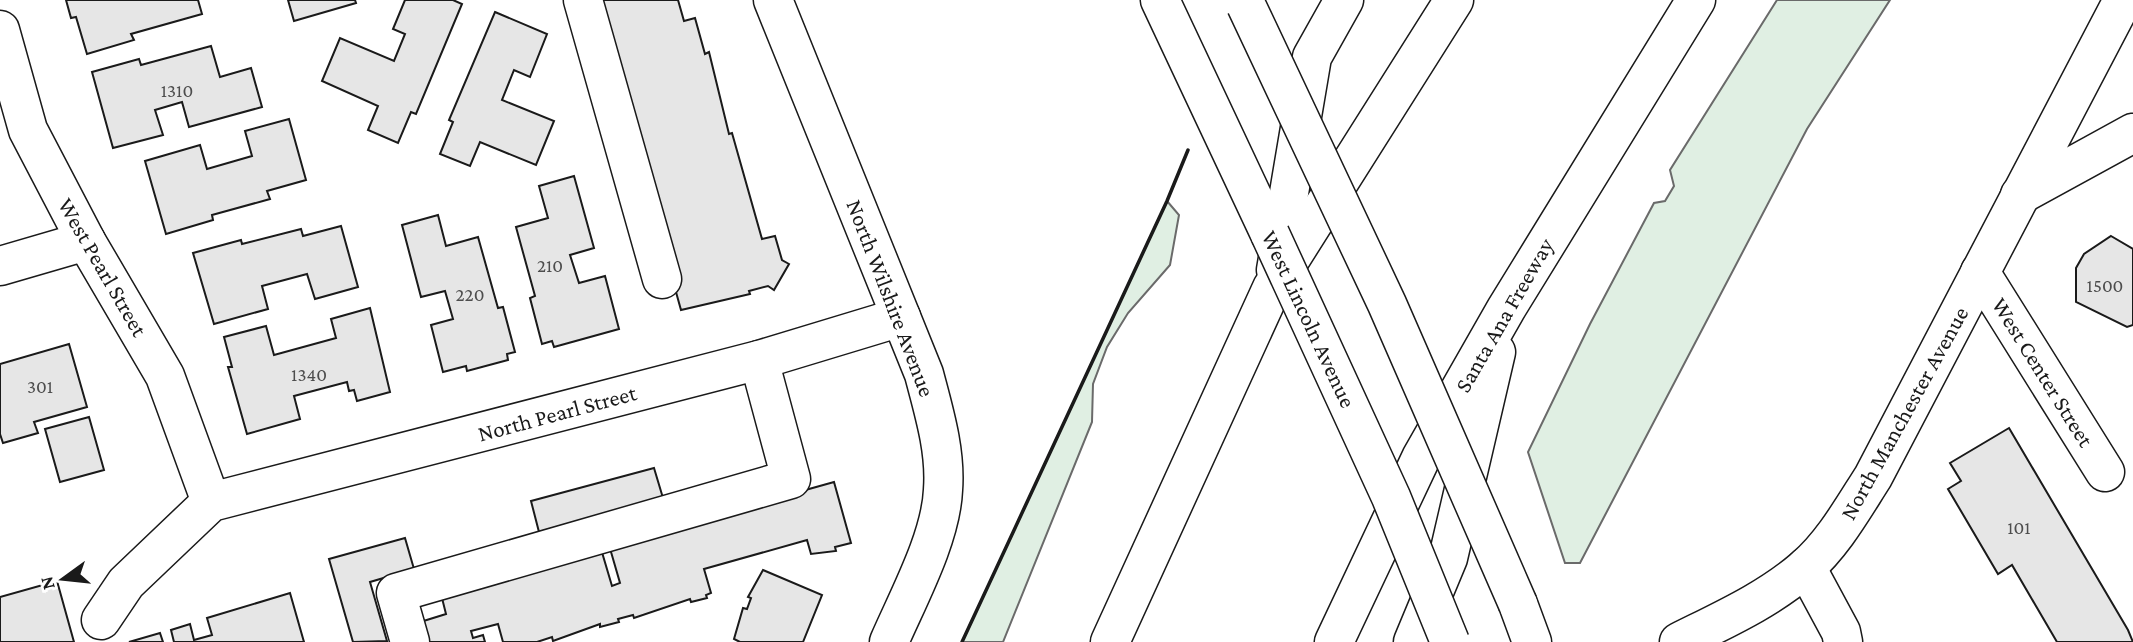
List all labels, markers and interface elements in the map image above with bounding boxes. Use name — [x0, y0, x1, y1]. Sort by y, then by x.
house number: 1310 — [161, 80, 193, 101]
street label: West Pearl Street — [53, 193, 153, 341]
street label: North Wilshire Avenue — [841, 196, 941, 400]
street label: West Lincoln Avenue — [1257, 226, 1361, 412]
street label: Santa Ana Freeway — [1449, 233, 1559, 397]
house number: 210 — [537, 255, 563, 276]
house number: 1500 — [2087, 275, 2123, 296]
house number: 220 — [456, 284, 484, 305]
street label: West Center Street — [1987, 293, 2100, 452]
street label: North Manchester Avenue — [1835, 302, 1973, 524]
house number: 1340 — [291, 364, 327, 385]
house number: 301 — [27, 376, 53, 397]
street label: North Pearl Street — [475, 379, 639, 447]
house number: 101 — [2007, 517, 2031, 538]
north arrow — [28, 544, 98, 614]
text: N — [35, 574, 59, 592]

